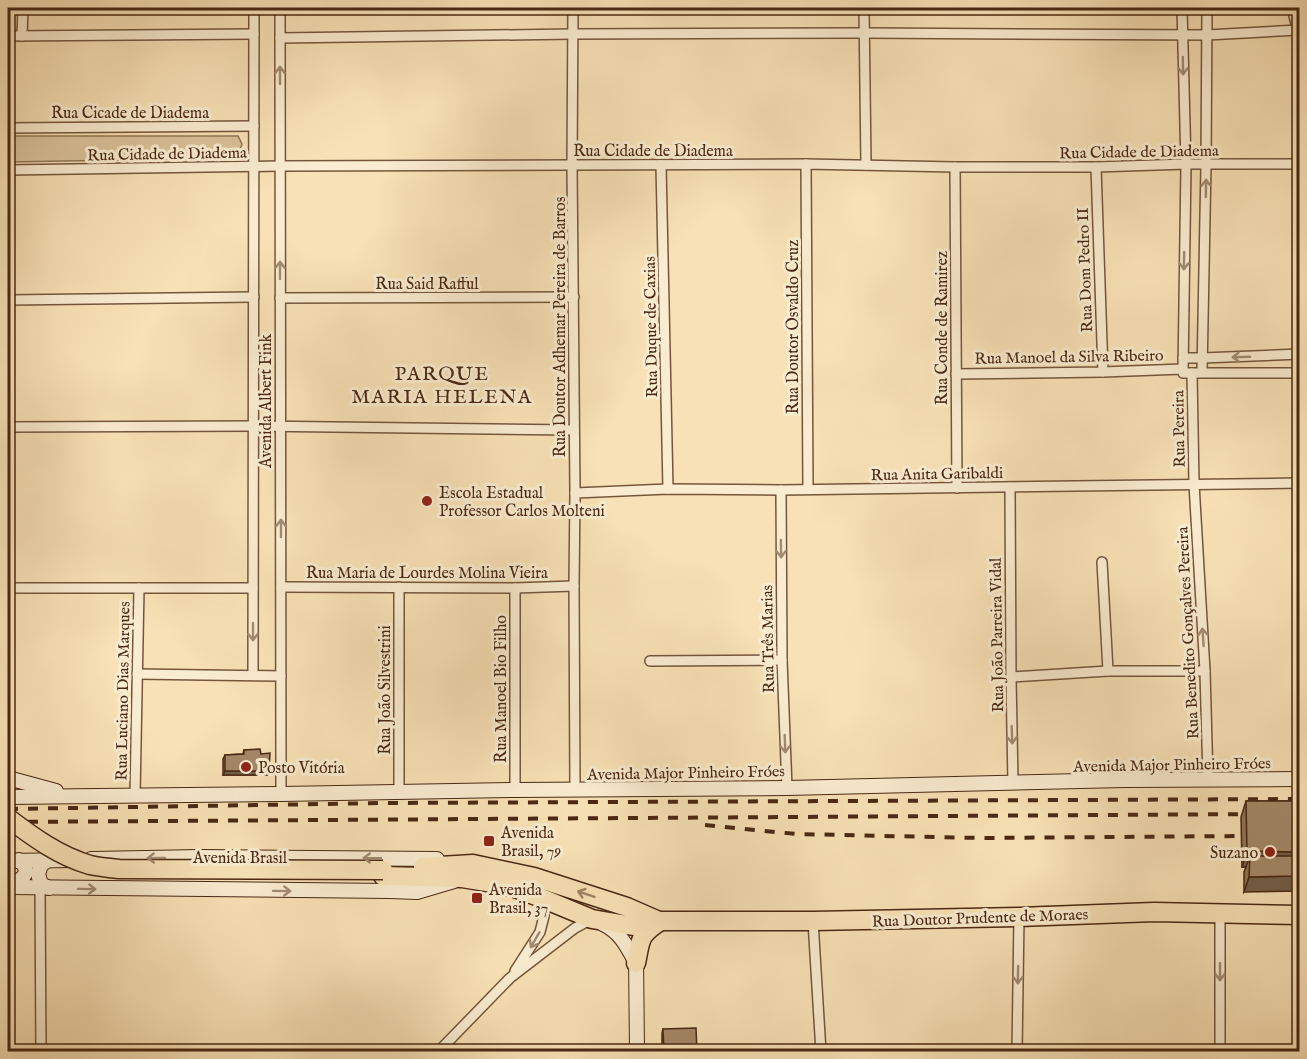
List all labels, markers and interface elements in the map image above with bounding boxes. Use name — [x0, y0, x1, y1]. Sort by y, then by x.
one-way arrow — [1178, 55, 1189, 75]
one-way arrow — [274, 66, 286, 86]
street label: Rua Cicade de Diadema — [51, 104, 209, 124]
street label: Rua Cidade de Diadema — [573, 142, 733, 162]
street label: Rua Cidade de Diadema — [1059, 142, 1219, 164]
street label: Rua Cidade de Diadema — [87, 144, 247, 166]
one-way arrow — [1200, 178, 1211, 198]
street label: Rua Doutor Adhemar Pereira de Barros — [551, 196, 571, 457]
street label: Rua Dom Pedro II — [1074, 207, 1098, 333]
street label: Rua Doutor Osvaldo Cruz — [784, 240, 804, 414]
one-way arrow — [1178, 250, 1190, 270]
street label: Rua Conde de Ramirez — [933, 251, 953, 405]
street label: Rua Duque de Caxias — [641, 256, 663, 398]
one-way arrow — [274, 261, 286, 281]
street label: Rua Said Rafful — [375, 275, 479, 295]
street label: Avenida Albert Fink — [257, 334, 277, 469]
street label: Rua Manoel da Silva Ribeiro — [974, 346, 1164, 370]
one-way arrow — [1232, 351, 1252, 362]
district label: PARQUE MARIA HELENA — [351, 362, 533, 410]
street label: Rua Pereira — [1169, 390, 1191, 468]
street label: Rua Anita Garibaldi — [871, 464, 1003, 486]
place label: Escola Estadual Professor Carlos Molteni — [439, 484, 605, 522]
marker: Escola Estadual Professor Carlos Molteni — [420, 494, 434, 508]
one-way arrow — [275, 519, 287, 539]
street label: Rua Benedito Gonçalves Pereira — [1173, 526, 1205, 740]
one-way arrow — [775, 538, 787, 558]
street label: Rua João Parreira Vidal — [987, 557, 1009, 713]
street label: Rua Maria de Lourdes Molina Vieira — [306, 564, 548, 584]
street label: Rua Três Marias — [758, 584, 780, 693]
street label: Rua Luciano Dias Marques — [112, 601, 136, 781]
street label: Rua Manoel Bio Filho — [492, 615, 512, 763]
one-way arrow — [247, 621, 259, 641]
street label: Rua João Silvestrini — [376, 625, 396, 755]
one-way arrow — [1197, 628, 1208, 648]
one-way arrow — [1006, 724, 1018, 744]
one-way arrow — [780, 733, 791, 753]
street label: Avenida Major Pinheiro Fróes — [1072, 754, 1271, 778]
place label: Posto Vitória — [258, 759, 345, 779]
marker: Posto Vitória — [239, 760, 253, 774]
street label: Avenida Major Pinheiro Fróes — [586, 762, 785, 786]
place label: Avenida Brasil, 79 — [500, 824, 561, 862]
marker: Avenida Brasil, 79 — [482, 834, 496, 848]
place label: Suzano — [1210, 844, 1258, 864]
marker: Suzano — [1263, 845, 1277, 859]
street label: Avenida Brasil — [192, 849, 288, 869]
one-way arrow — [147, 852, 167, 863]
one-way arrow — [363, 852, 383, 864]
place label: Avenida Brasil, 37 — [488, 881, 548, 919]
one-way arrow — [76, 883, 96, 895]
one-way arrow — [271, 885, 291, 897]
one-way arrow — [578, 887, 596, 898]
marker: Avenida Brasil, 37 — [470, 891, 484, 905]
street label: Rua Doutor Prudente de Moraes — [871, 905, 1089, 933]
one-way arrow — [529, 931, 541, 948]
one-way arrow — [1214, 961, 1226, 981]
one-way arrow — [1012, 965, 1024, 985]

